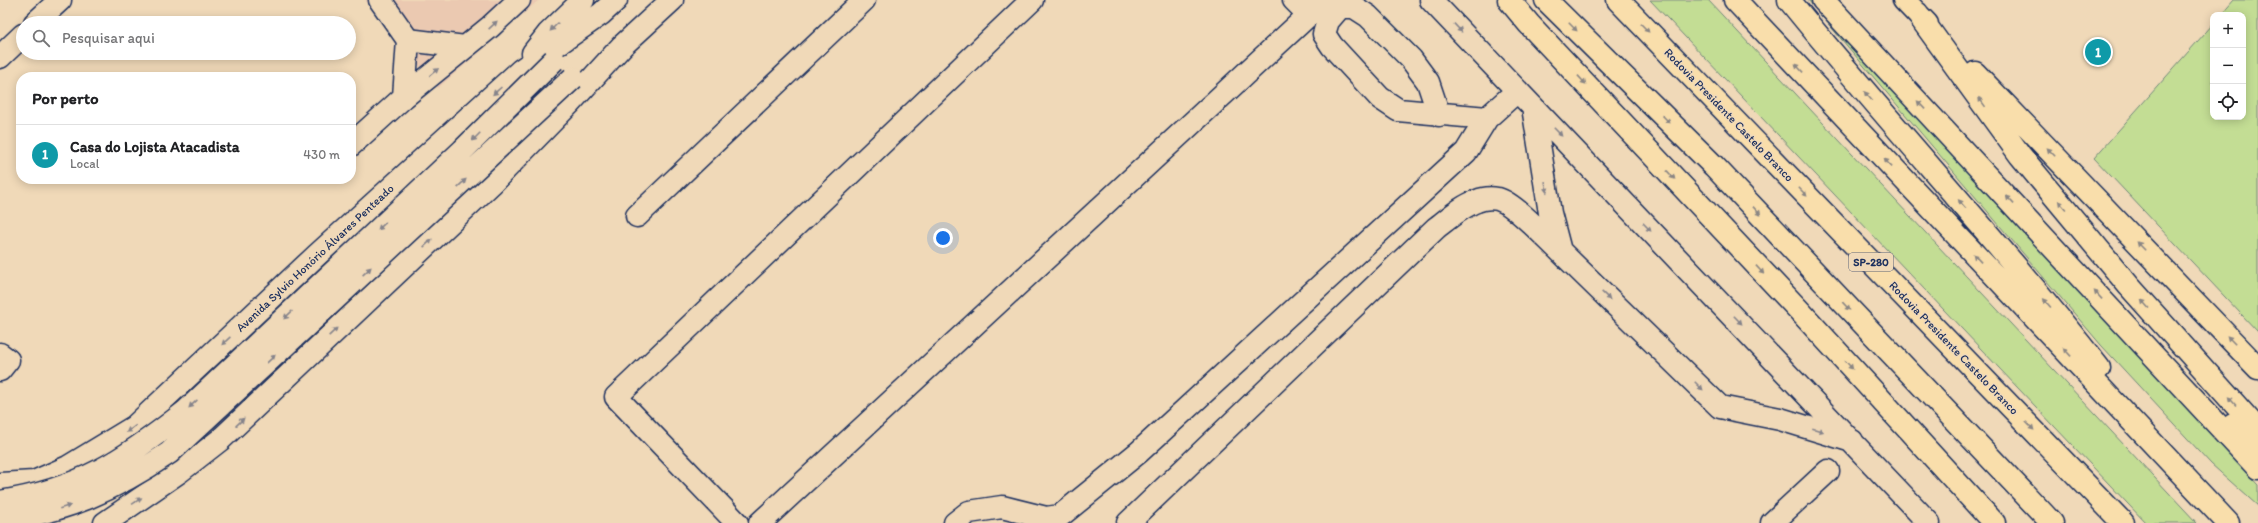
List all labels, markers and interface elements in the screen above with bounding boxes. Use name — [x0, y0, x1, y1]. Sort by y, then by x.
map controls — [2210, 12, 2246, 120]
button: + — [2210, 12, 2246, 48]
search box — [16, 16, 356, 60]
one-way arrow — [488, 20, 498, 29]
one-way arrow — [550, 22, 559, 31]
one-way arrow — [1568, 22, 1578, 32]
one-way arrow — [1453, 23, 1463, 33]
one-way arrow — [1640, 23, 1650, 33]
icon: search — [30, 27, 52, 49]
text: Pesquisar aqui — [62, 29, 155, 47]
pin: 1 — [2085, 37, 2111, 67]
street label: Rodovia Presidente Castelo Branco — [1661, 45, 1797, 185]
button: − — [2210, 48, 2246, 84]
one-way arrow — [1795, 63, 1804, 73]
one-way arrow — [429, 68, 440, 77]
one-way arrow — [1577, 76, 1586, 85]
button: locate — [2210, 84, 2246, 120]
one-way arrow — [491, 87, 502, 96]
text: Por perto — [32, 88, 99, 108]
one-way arrow — [1863, 91, 1872, 101]
one-way arrow — [1978, 97, 1986, 108]
one-way arrow — [1916, 100, 1926, 110]
one-way arrow — [1661, 114, 1671, 123]
one-way arrow — [1553, 127, 1562, 138]
one-way arrow — [472, 132, 481, 141]
text: Casa do Lojista Atacadista — [70, 138, 240, 156]
text: 1 — [42, 147, 48, 162]
text: 430 m — [303, 147, 340, 162]
one-way arrow — [2046, 147, 2056, 157]
text: Local — [70, 156, 99, 171]
one-way arrow — [1883, 158, 1893, 168]
one-way arrow — [1666, 170, 1676, 180]
one-way arrow — [457, 178, 467, 187]
street label: Avenida Sylvio Honório Álvares Penteado — [233, 181, 397, 335]
one-way arrow — [1543, 181, 1549, 193]
one-way arrow — [1798, 187, 1808, 197]
one-way arrow — [2005, 195, 2014, 205]
one-way arrow — [1958, 199, 1967, 210]
one-way arrow — [2057, 199, 2066, 210]
one-way arrow — [1752, 206, 1762, 216]
one-way arrow — [377, 221, 387, 231]
one-way arrow — [1642, 222, 1652, 232]
your location — [933, 228, 953, 248]
one-way arrow — [423, 238, 433, 248]
one-way arrow — [2136, 241, 2146, 251]
road number: SP-280 — [1849, 253, 1893, 271]
one-way arrow — [1973, 253, 1982, 263]
one-way arrow — [1756, 264, 1765, 275]
one-way arrow — [362, 266, 372, 276]
street label: Rodovia Presidente Castelo Branco — [1886, 278, 2022, 418]
one-way arrow — [1601, 291, 1611, 301]
one-way arrow — [2094, 291, 2103, 300]
one-way arrow — [2042, 298, 2051, 309]
one-way arrow — [2141, 299, 2150, 309]
one-way arrow — [1842, 301, 1851, 311]
one-way arrow — [283, 310, 293, 320]
one-way arrow — [1733, 315, 1743, 325]
one-way arrow — [328, 327, 338, 337]
one-way arrow — [2226, 335, 2236, 345]
one-way arrow — [221, 336, 231, 345]
one-way arrow — [2062, 347, 2071, 358]
one-way arrow — [267, 355, 276, 364]
one-way arrow — [1844, 360, 1854, 370]
one-way arrow — [1694, 381, 1704, 391]
one-way arrow — [2227, 396, 2237, 406]
one-way arrow — [188, 400, 198, 409]
one-way arrow — [235, 418, 244, 427]
one-way arrow — [2025, 421, 2035, 431]
one-way arrow — [126, 425, 136, 433]
one-way arrow — [1812, 428, 1824, 434]
one-way arrow — [132, 497, 142, 505]
one-way arrow — [60, 504, 72, 510]

